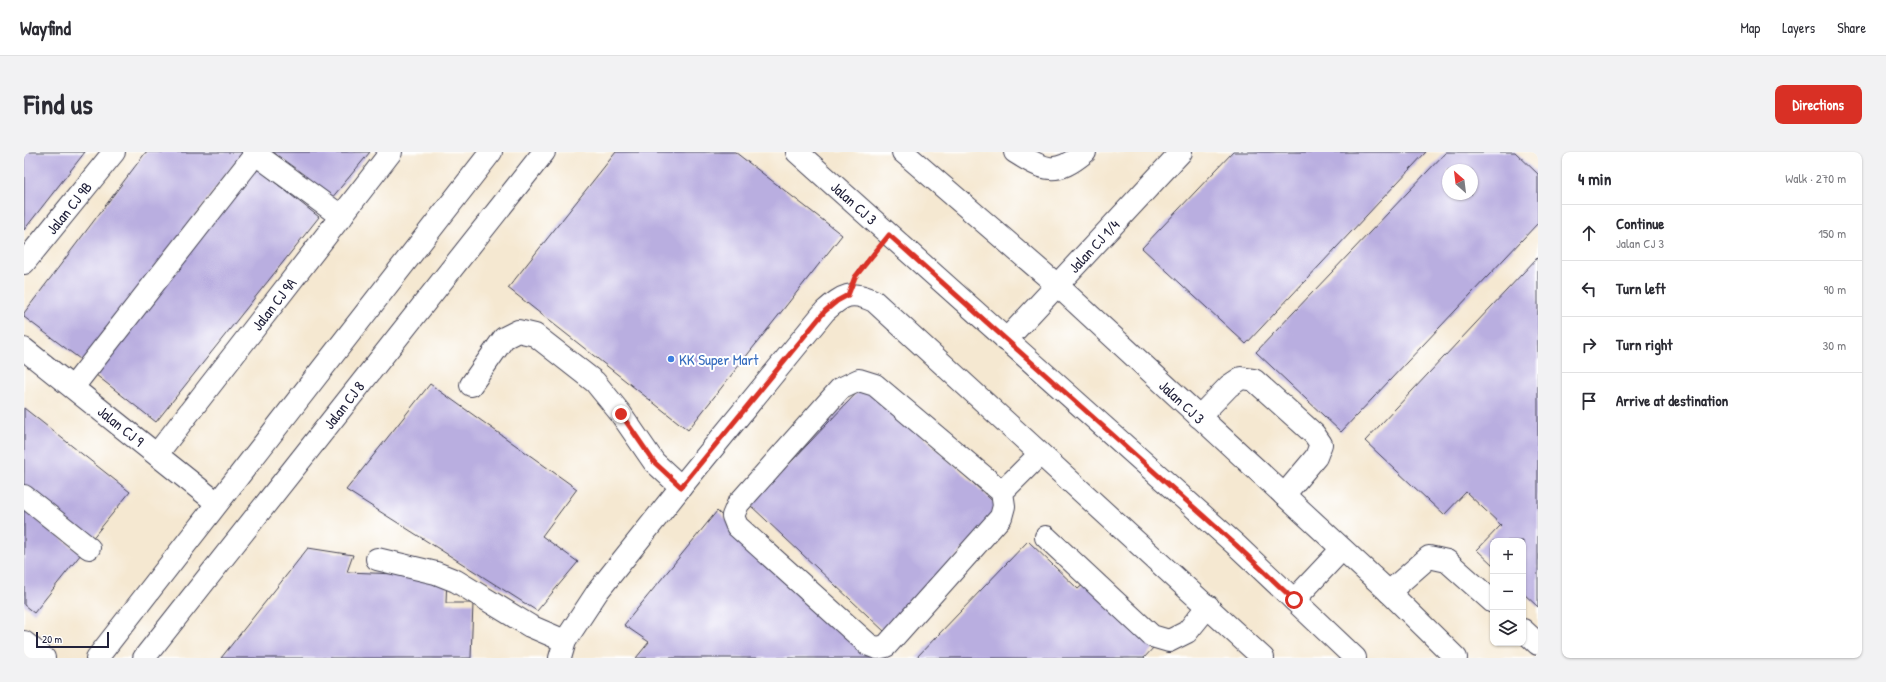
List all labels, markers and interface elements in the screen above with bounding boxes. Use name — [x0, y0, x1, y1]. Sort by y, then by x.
text: Wayfind — [20, 15, 71, 41]
text: Map — [1740, 18, 1760, 37]
text: Layers — [1782, 18, 1815, 37]
text: Share — [1837, 18, 1866, 37]
text: Find us — [24, 85, 93, 123]
button: Directions — [1775, 85, 1862, 124]
north arrow — [1442, 164, 1478, 200]
text: 4 min — [1578, 167, 1611, 190]
text: Walk · 270 m — [1785, 169, 1846, 187]
street label: Jalan CJ 9B — [41, 177, 97, 239]
street label: Jalan CJ 3 — [826, 177, 882, 230]
text: Continue — [1616, 213, 1664, 234]
street label: Jalan CJ 1/4 — [1064, 214, 1124, 277]
icon: ahead — [1578, 222, 1600, 244]
text: 150 m — [1818, 224, 1846, 242]
text: Jalan CJ 3 — [1616, 234, 1664, 252]
street label: Jalan CJ 9A — [247, 273, 302, 335]
icon: left — [1578, 278, 1600, 300]
text: Turn left — [1616, 278, 1666, 299]
text: 90 m — [1824, 280, 1846, 298]
icon: right — [1578, 334, 1600, 356]
text: Turn right — [1616, 334, 1672, 355]
text: 30 m — [1823, 336, 1846, 354]
place label: KK Super Mart — [679, 349, 759, 370]
marker: KK Super Mart — [666, 354, 676, 364]
street label: Jalan CJ 3 — [1155, 375, 1210, 429]
street label: Jalan CJ 8 — [319, 377, 369, 433]
icon: arrive — [1578, 390, 1600, 412]
text: Arrive at destination — [1616, 390, 1728, 411]
street label: Jalan CJ 9 — [93, 401, 149, 452]
route end — [612, 405, 630, 423]
map controls — [1490, 538, 1526, 646]
button: + — [1490, 538, 1526, 574]
button: − — [1490, 574, 1526, 610]
route start — [1285, 591, 1303, 609]
button: layers — [1490, 610, 1526, 646]
scale bar — [36, 630, 109, 649]
text: 20 m — [42, 632, 62, 646]

